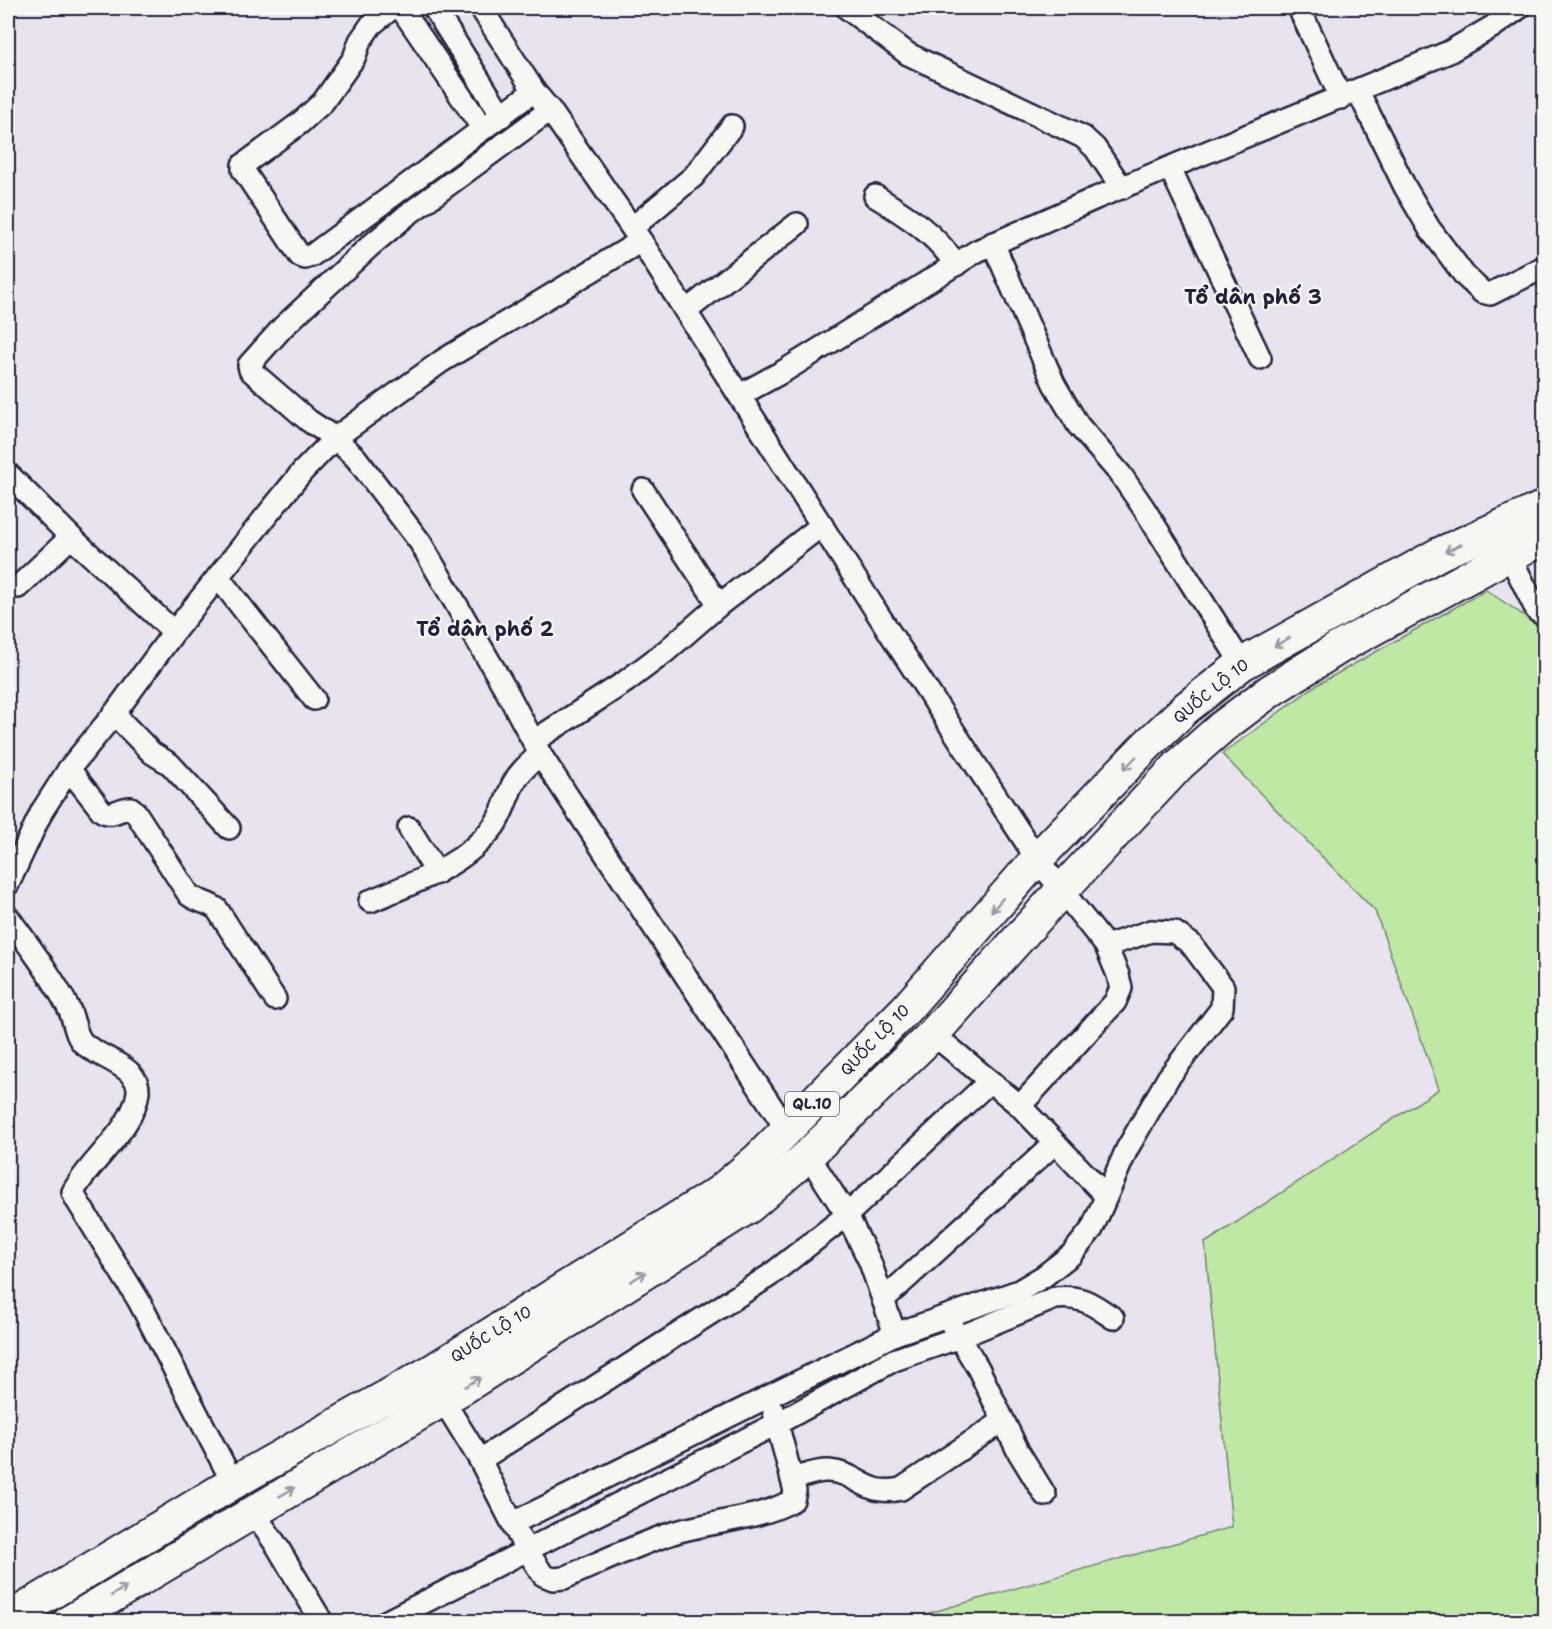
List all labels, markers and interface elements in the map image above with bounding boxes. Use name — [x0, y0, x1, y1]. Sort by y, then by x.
district label: Tổ dân phố 3 — [1184, 284, 1322, 310]
one-way arrow — [1444, 543, 1462, 555]
district label: Tổ dân phố 2 — [416, 616, 554, 642]
one-way arrow — [1273, 636, 1290, 648]
street label: QUỐC LỘ 10 — [1167, 652, 1253, 728]
one-way arrow — [1123, 755, 1137, 770]
one-way arrow — [990, 897, 1004, 912]
street label: QUỐC LỘ 10 — [834, 998, 914, 1080]
road number: QL.10 — [785, 1092, 839, 1116]
one-way arrow — [629, 1271, 646, 1284]
street label: QUỐC LỘ 10 — [445, 1299, 536, 1367]
one-way arrow — [464, 1376, 481, 1388]
one-way arrow — [278, 1485, 295, 1497]
one-way arrow — [110, 1585, 127, 1597]

